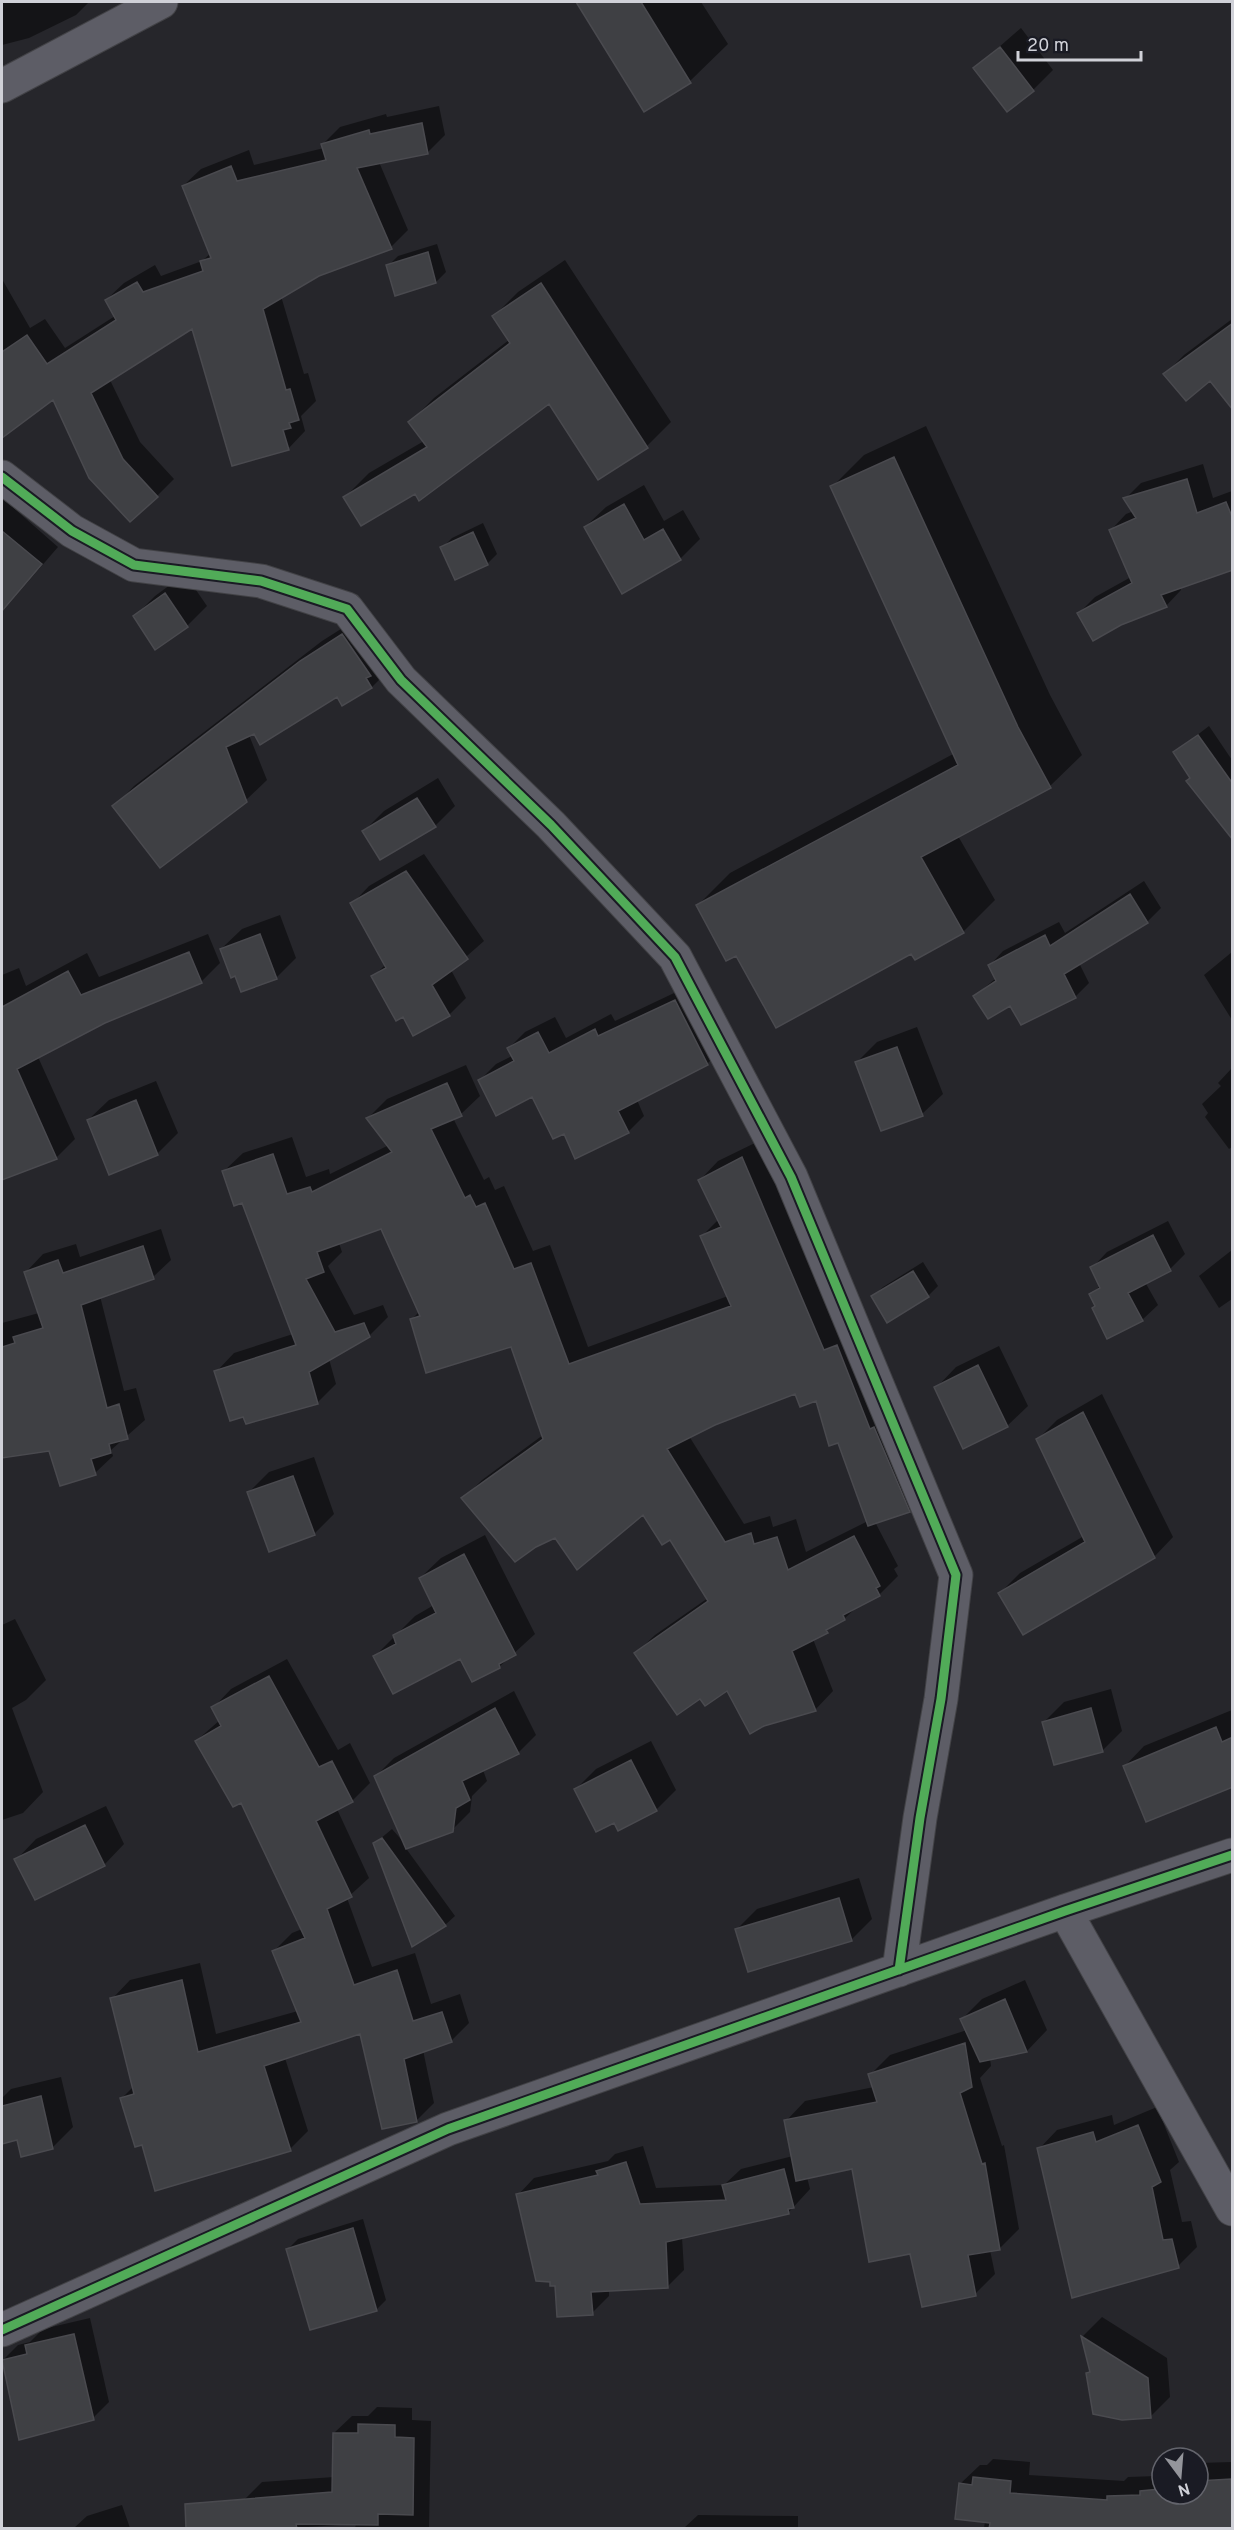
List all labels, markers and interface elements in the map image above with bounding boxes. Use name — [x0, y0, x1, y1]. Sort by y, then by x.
scale bar — [1018, 24, 1141, 62]
text: 20 m — [1027, 35, 1069, 58]
north arrow — [1150, 2446, 1210, 2506]
text: N — [1175, 2477, 1192, 2500]

